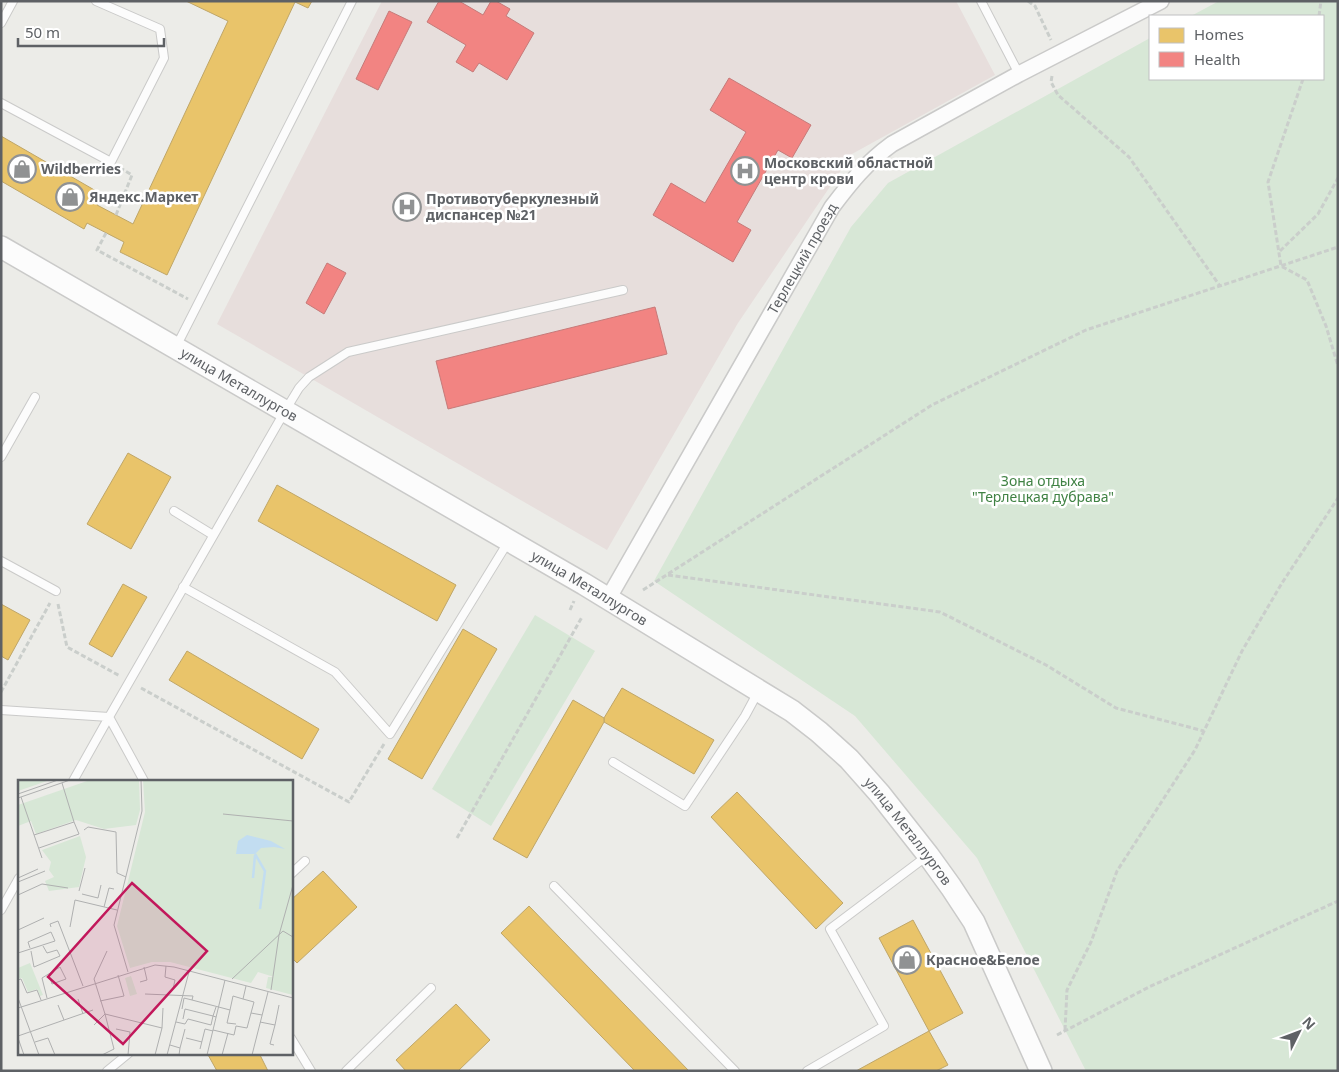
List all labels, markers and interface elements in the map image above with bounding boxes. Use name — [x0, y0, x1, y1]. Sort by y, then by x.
scale bar — [18, 15, 164, 47]
legend — [1149, 15, 1324, 80]
text: 50 m — [25, 22, 60, 42]
text: Homes — [1194, 24, 1244, 44]
text: Health — [1194, 49, 1241, 69]
place label: Московский областной центр крови — [764, 153, 933, 188]
shop icon: Wildberries — [7, 154, 37, 184]
hospital icon: Московский областной центр крови — [730, 156, 760, 186]
place label: Wildberries — [41, 159, 121, 178]
shop icon: Яндекс.Маркет — [55, 182, 85, 212]
place label: Яндекс.Маркет — [89, 187, 198, 206]
place label: Противотуберкулезный диспансер №21 — [426, 189, 599, 224]
hospital icon: Противотуберкулезный диспансер №21 — [392, 192, 422, 222]
street label: Терлецкий проезд — [763, 199, 842, 317]
street label: улица Металлургов — [177, 343, 301, 426]
park label: Зона отдыха "Терлецкая дубрава" — [972, 471, 1114, 506]
street label: улица Металлургов — [528, 546, 651, 630]
street label: улица Металлургов — [860, 773, 957, 889]
inset map — [18, 780, 292, 1054]
shop icon: Красное&Белое — [892, 945, 922, 975]
place label: Красное&Белое — [926, 950, 1040, 969]
north arrow — [1274, 1007, 1324, 1057]
text: N — [1298, 1012, 1320, 1034]

